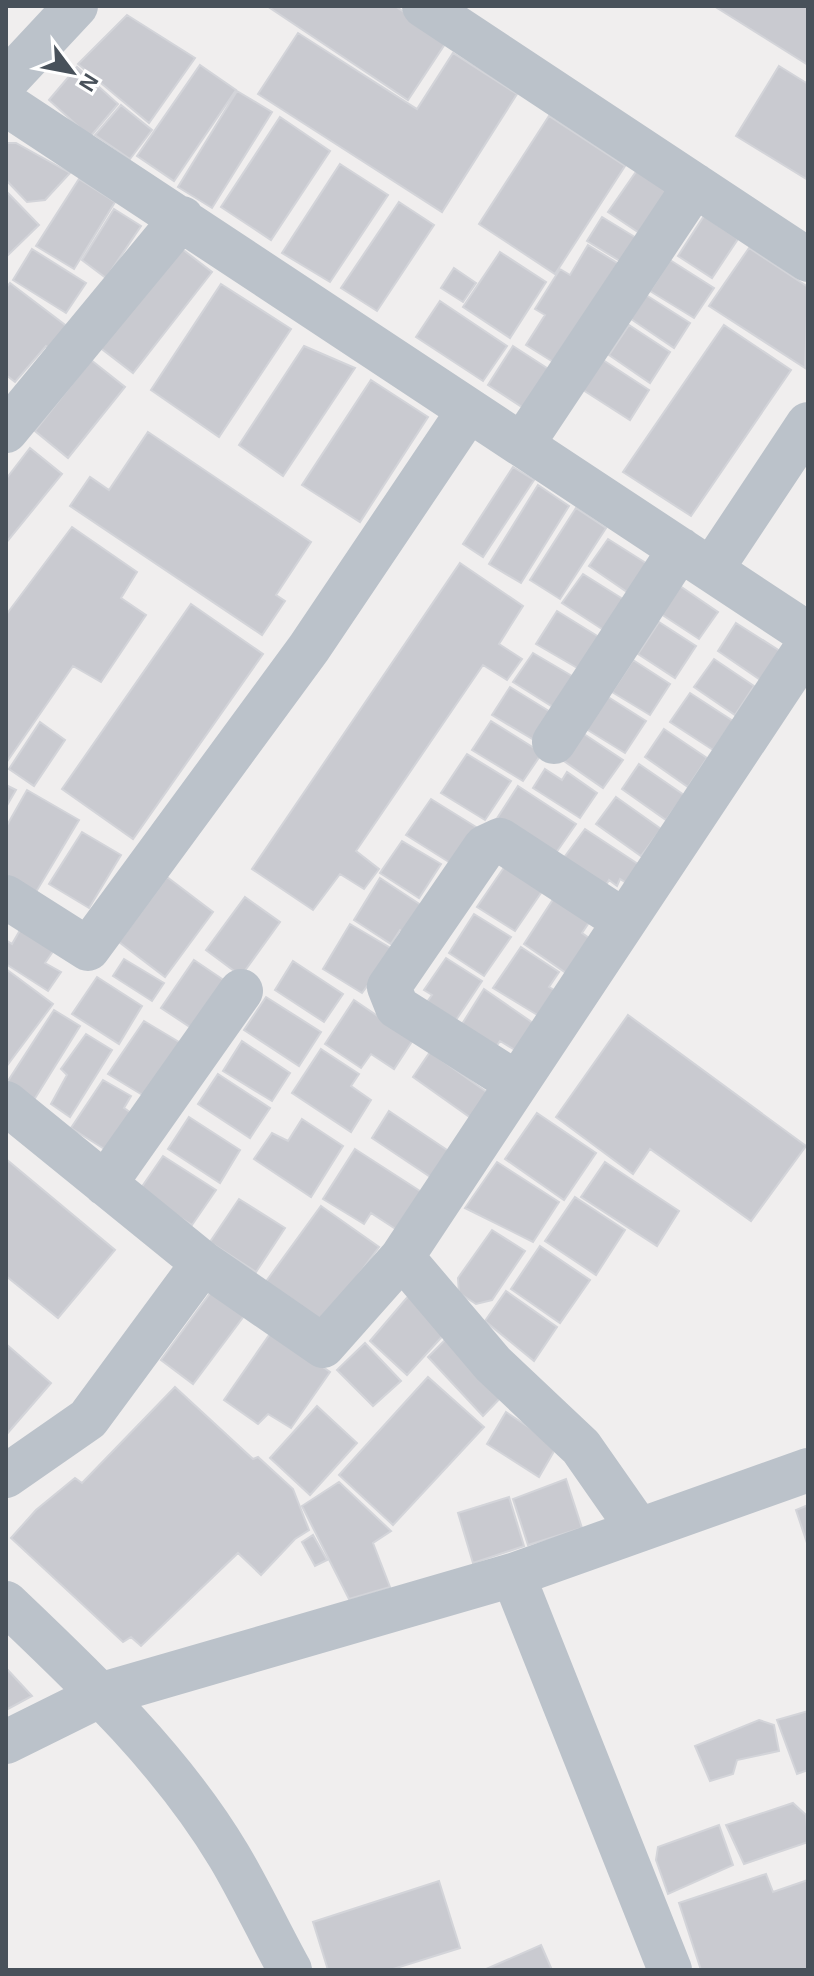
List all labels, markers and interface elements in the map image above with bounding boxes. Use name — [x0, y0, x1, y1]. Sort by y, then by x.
north arrow — [32, 32, 112, 112]
text: N — [74, 69, 103, 96]

